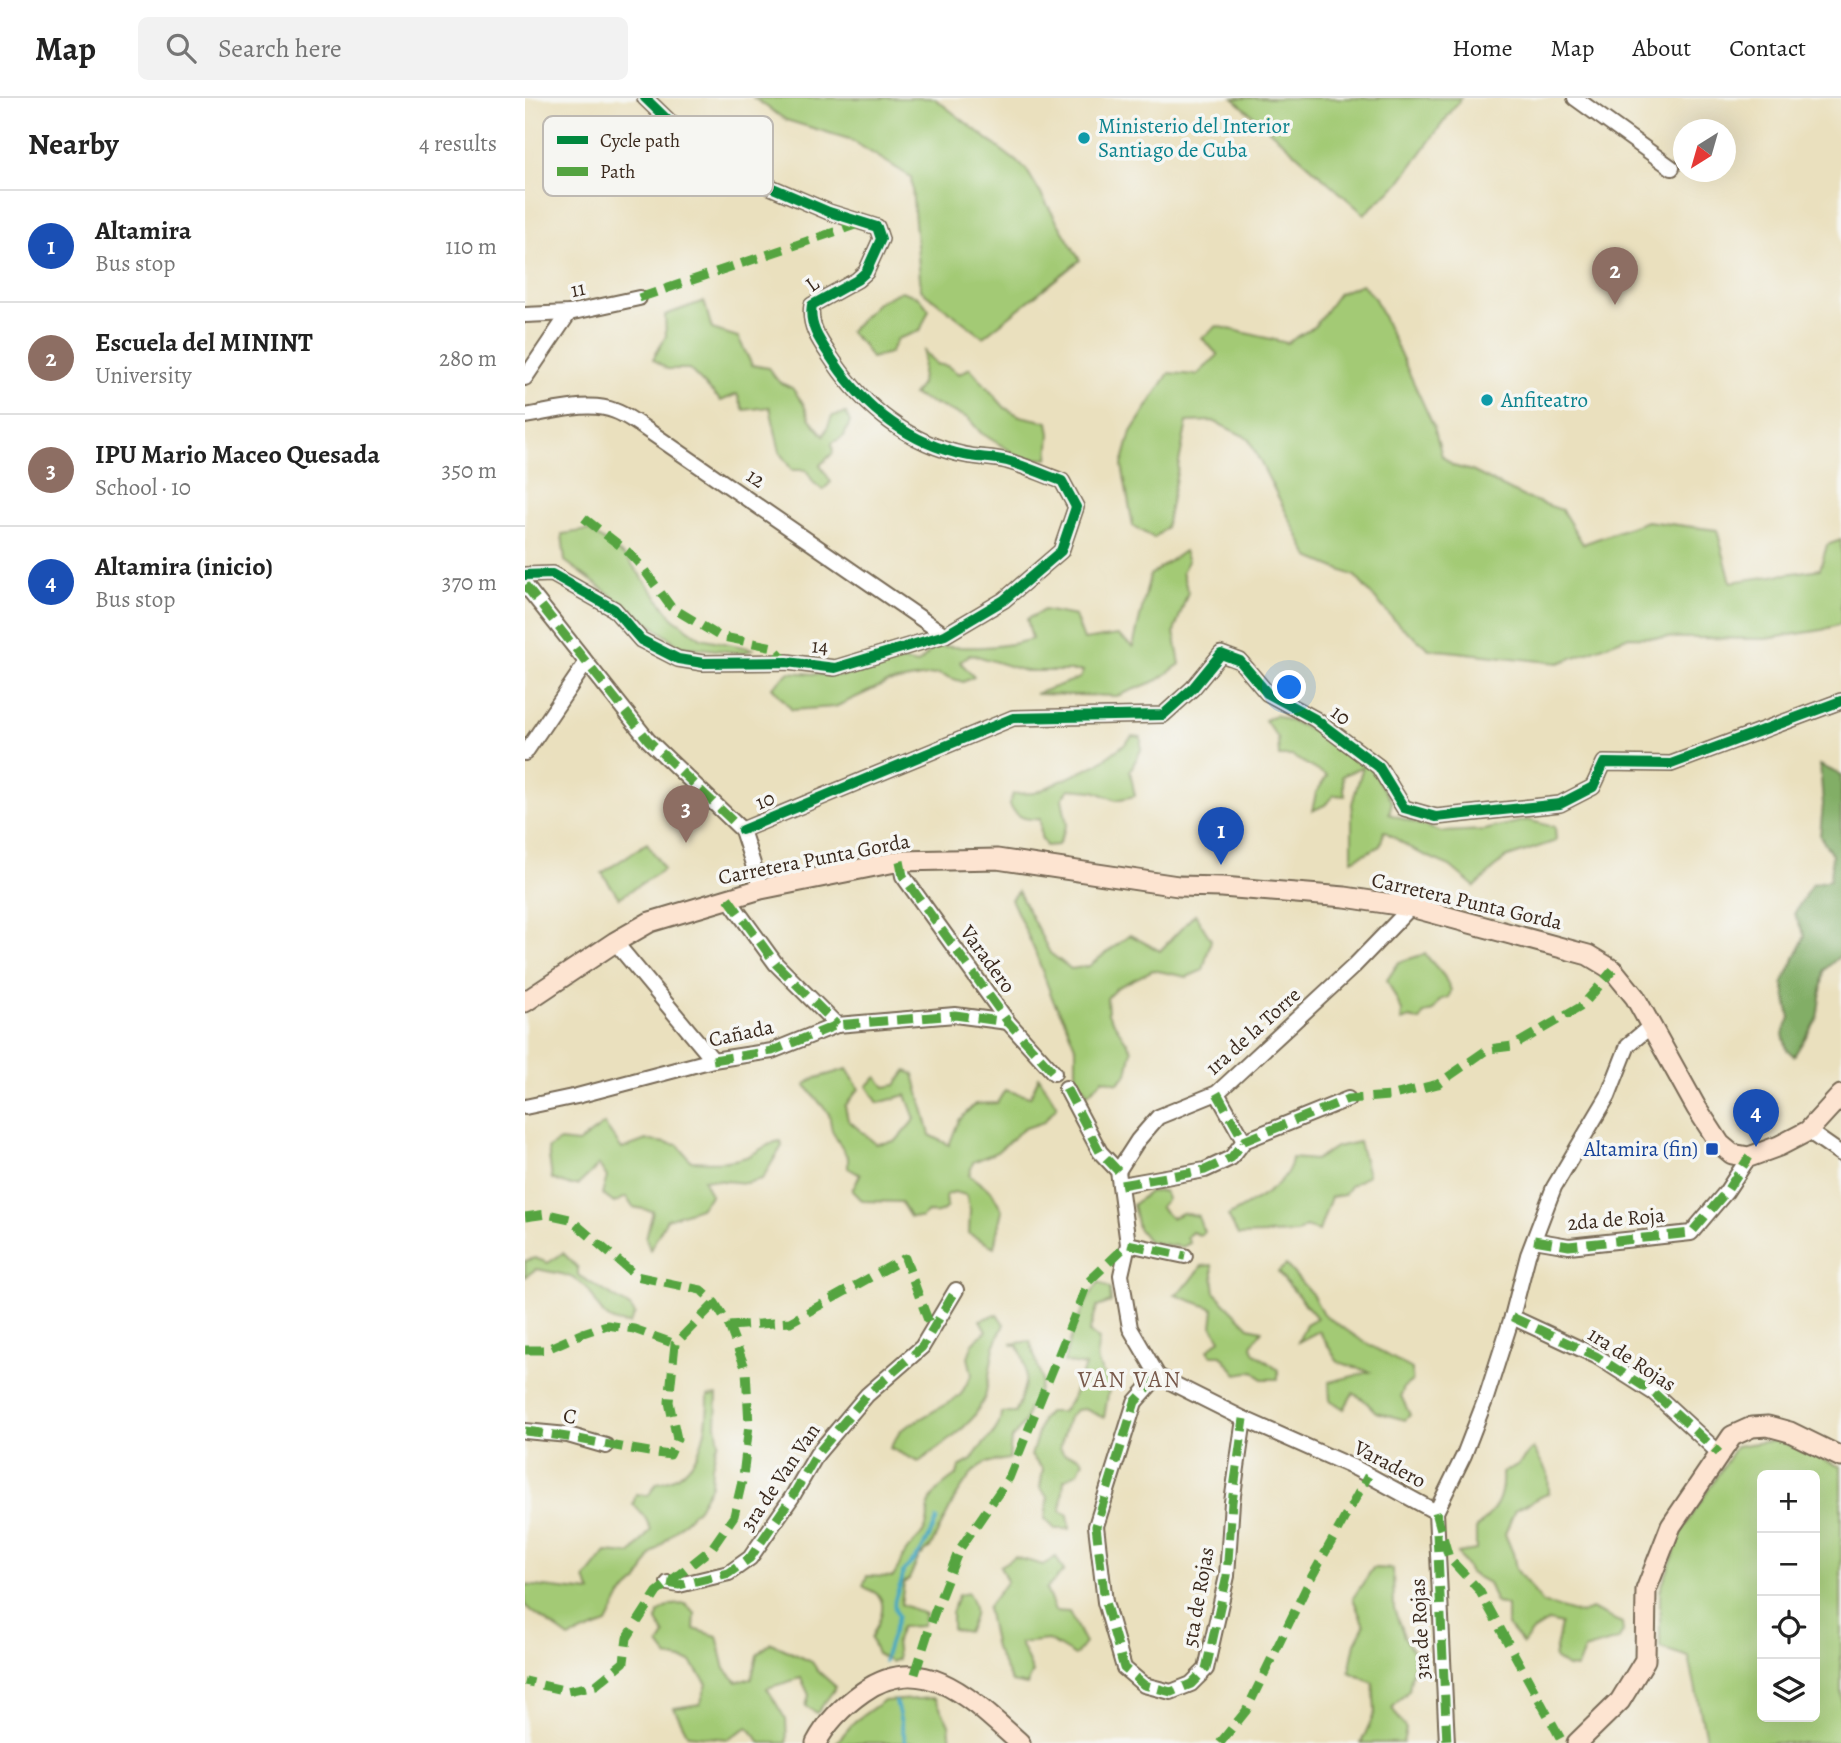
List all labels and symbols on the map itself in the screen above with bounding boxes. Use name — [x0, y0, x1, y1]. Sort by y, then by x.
place label: Ministerio del Interior Santiago de Cuba — [1098, 112, 1290, 164]
legend — [543, 116, 773, 196]
north arrow — [1673, 119, 1736, 182]
text: Cycle path — [600, 128, 680, 154]
marker: Ministerio del Interior Santiago de Cuba — [1076, 130, 1092, 146]
text: Path — [600, 159, 635, 185]
pin: 2 — [1592, 247, 1638, 305]
street label: L — [799, 269, 825, 298]
street label: 11 — [568, 274, 588, 304]
place label: Anfiteatro — [1500, 386, 1588, 414]
marker: Anfiteatro — [1479, 392, 1495, 408]
street label: 12 — [741, 462, 771, 494]
street label: 14 — [810, 631, 830, 661]
your location — [1272, 670, 1306, 704]
street label: 10 — [1325, 698, 1357, 732]
street label: 10 — [751, 784, 779, 816]
pin: 3 — [663, 785, 709, 843]
pin: 1 — [1198, 807, 1244, 865]
street label: Carretera Punta Gorda — [716, 827, 912, 891]
street label: Carretera Punta Gorda — [1369, 865, 1565, 937]
street label: Varadero — [953, 919, 1022, 999]
street label: 1ra de la Torre — [1199, 981, 1307, 1081]
street label: Cañada — [706, 1012, 776, 1054]
pin: 4 — [1733, 1089, 1779, 1147]
place label: Altamira (fin) — [1583, 1135, 1698, 1163]
marker: Altamira (fin) — [1704, 1141, 1720, 1157]
street label: 2da de Roja — [1566, 1201, 1666, 1237]
street label: 1ra de Rojas — [1582, 1320, 1682, 1398]
district label: VAN VAN — [1077, 1364, 1182, 1395]
street label: C — [561, 1401, 579, 1431]
street label: 3ra de Van Van — [734, 1418, 826, 1536]
street label: Varadero — [1348, 1433, 1431, 1495]
street label: 5ta de Rojas — [1175, 1545, 1221, 1649]
street label: 3ra de Rojas — [1403, 1578, 1437, 1680]

